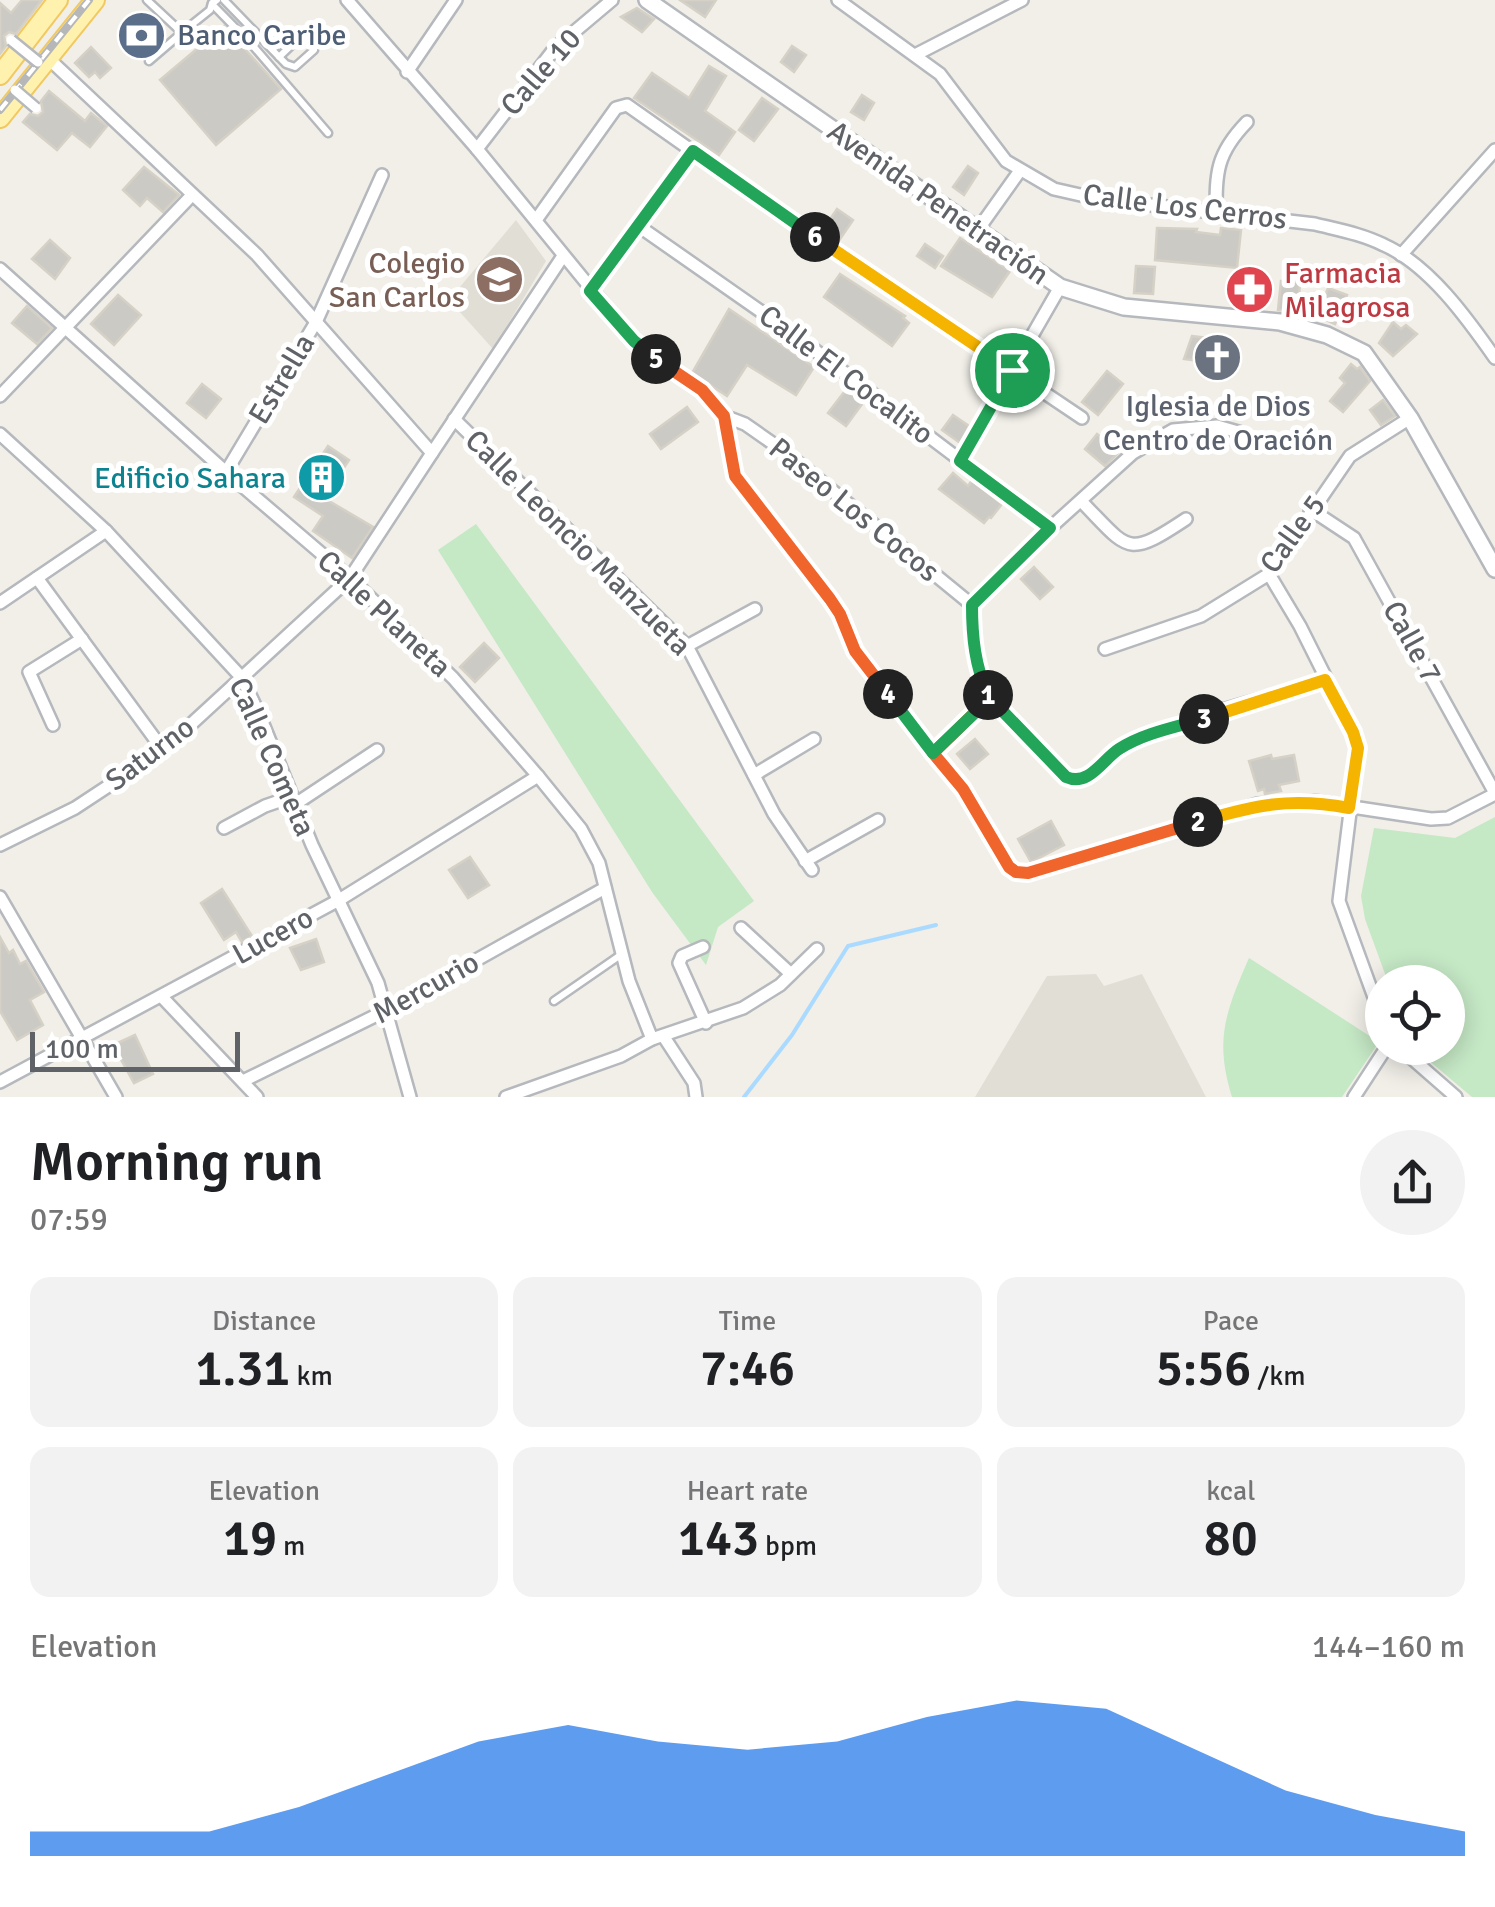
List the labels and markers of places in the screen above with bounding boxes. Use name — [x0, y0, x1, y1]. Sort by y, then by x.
bank icon: Banco Caribe — [116, 9, 168, 61]
place label: Banco Caribe — [177, 17, 347, 54]
pin: 6 — [790, 212, 840, 262]
place label: Colegio San Carlos — [329, 245, 465, 316]
school or university icon: Colegio San Carlos — [474, 254, 526, 306]
place label: Farmacia Milagrosa — [1284, 255, 1411, 326]
pharmacy icon: Farmacia Milagrosa — [1223, 264, 1275, 316]
pin — [970, 328, 1055, 413]
church icon: Iglesia de Dios Centro de Oración — [1192, 331, 1244, 383]
pin: 5 — [631, 334, 681, 384]
place label: Iglesia de Dios Centro de Oración — [1103, 388, 1333, 459]
building icon: Edificio Sahara — [295, 452, 347, 504]
place label: Edificio Sahara — [94, 460, 286, 497]
pin: 4 — [863, 669, 913, 719]
pin: 1 — [963, 670, 1013, 720]
pin: 3 — [1179, 694, 1229, 744]
pin: 2 — [1173, 797, 1223, 847]

